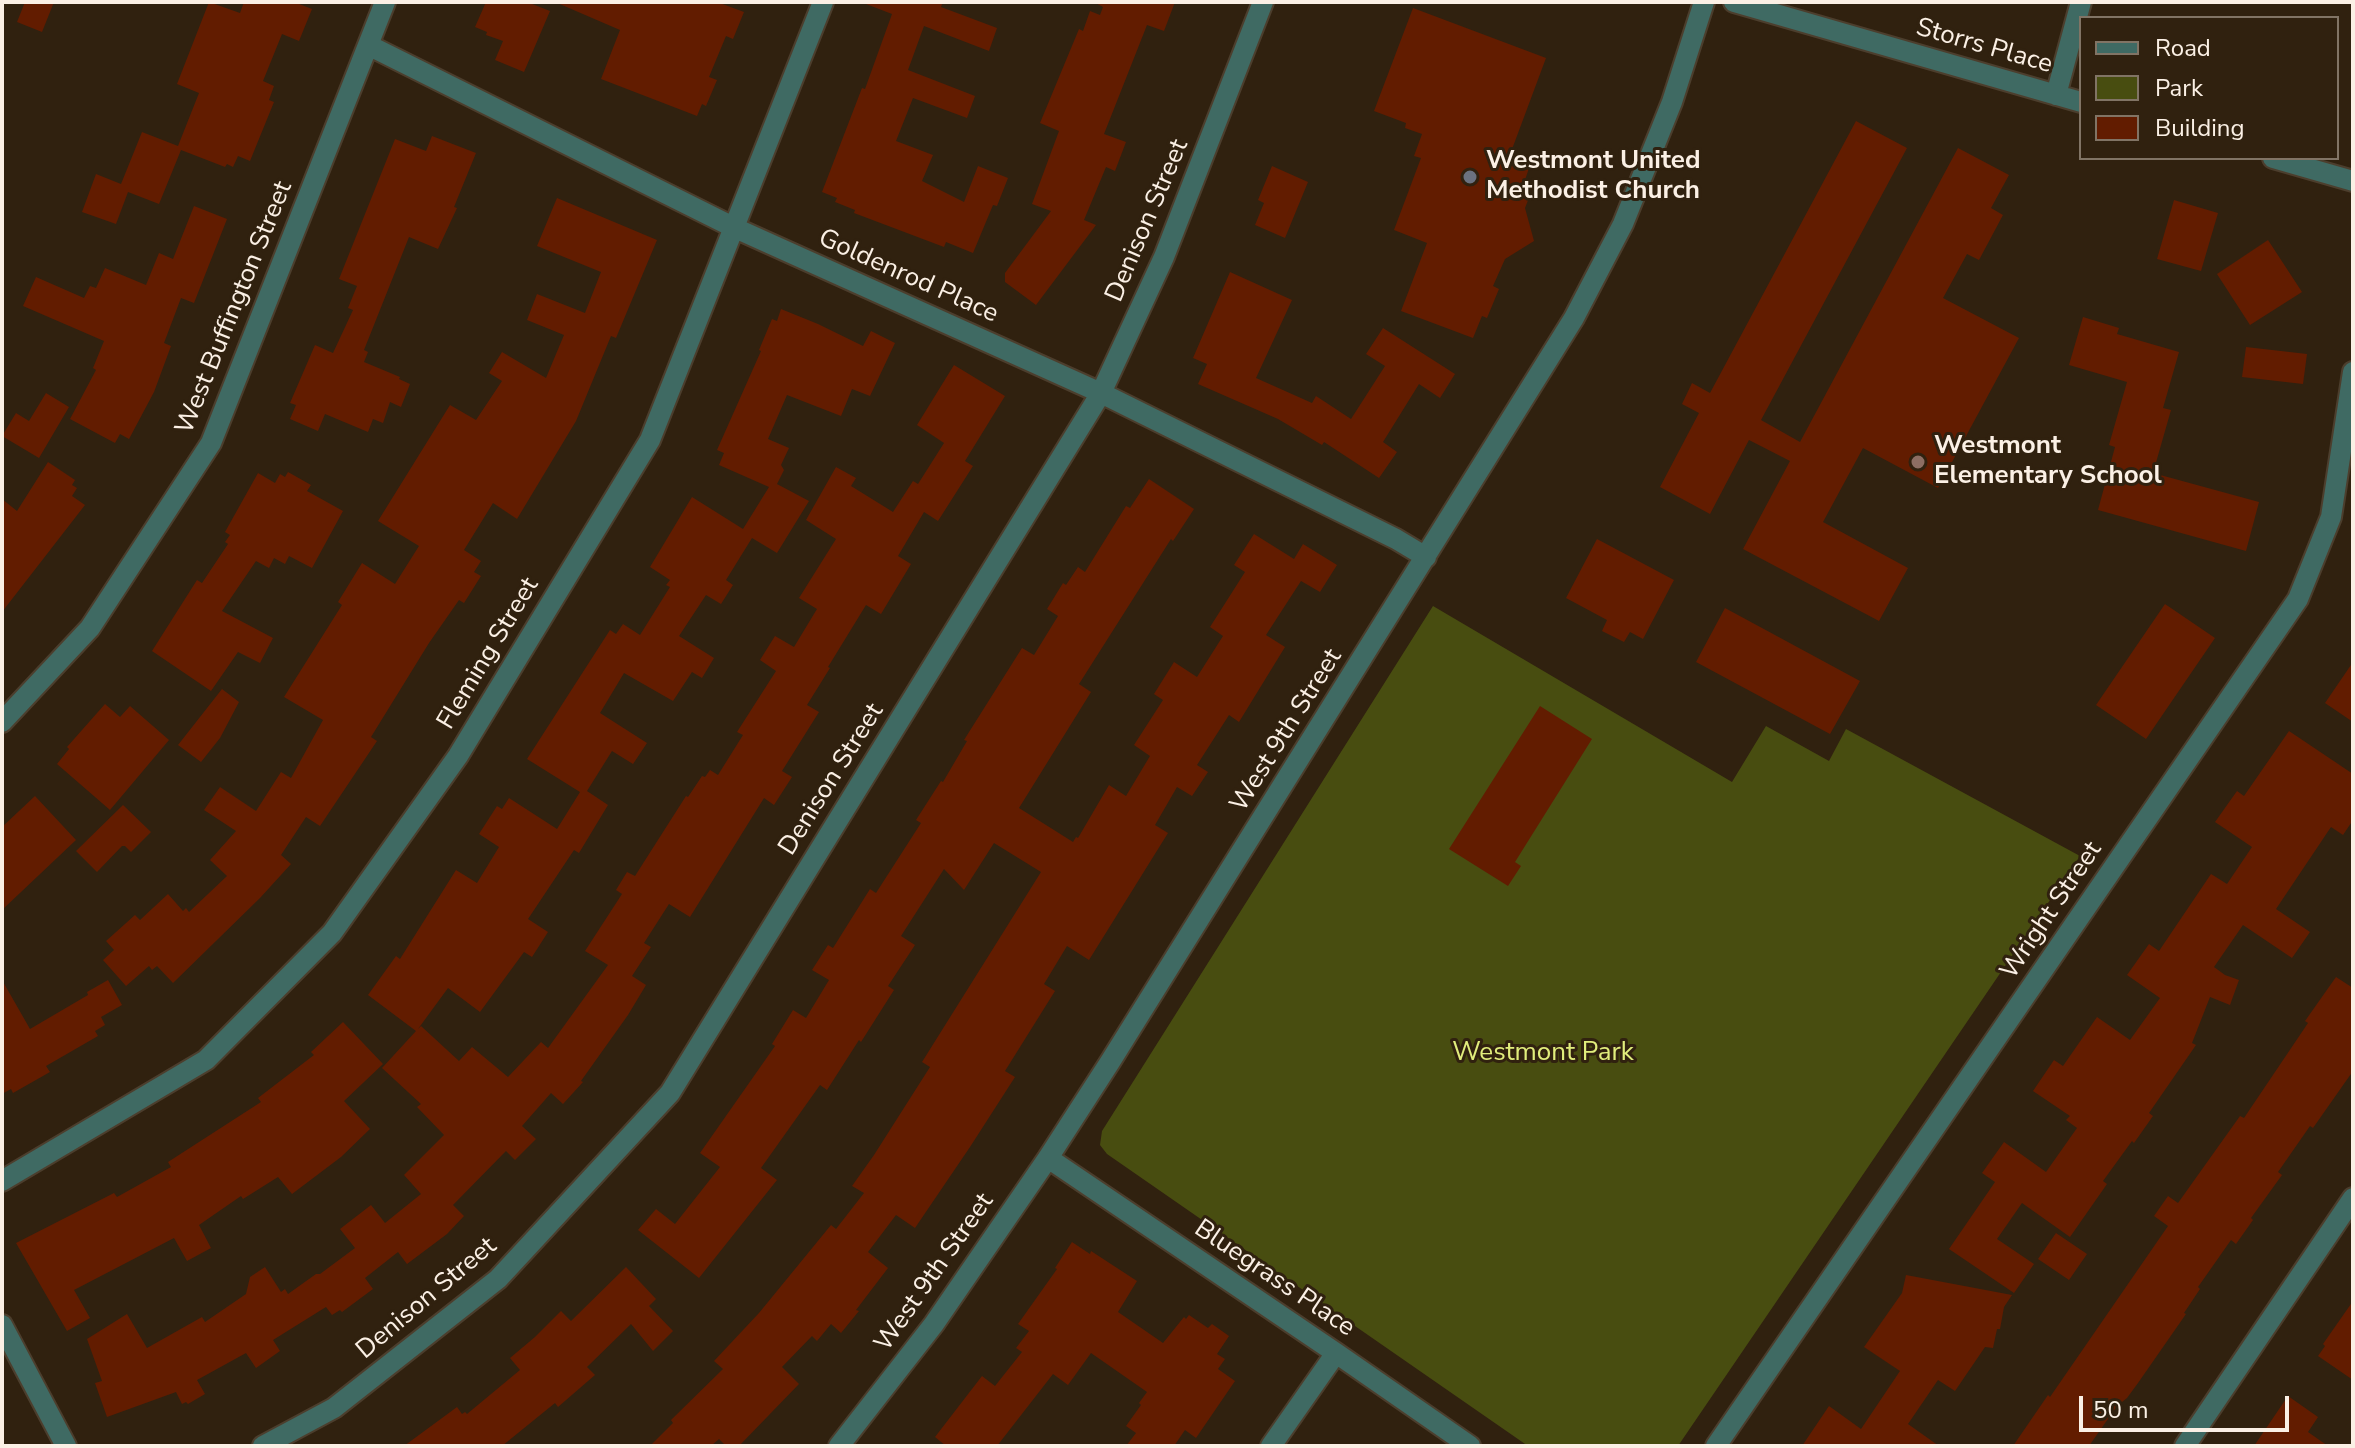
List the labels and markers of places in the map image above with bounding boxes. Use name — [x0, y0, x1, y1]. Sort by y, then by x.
place label: Westmont United Methodist Church — [1486, 146, 1700, 208]
marker: Westmont United Methodist Church — [1461, 168, 1479, 186]
place label: Westmont Elementary School — [1934, 431, 2162, 492]
marker: Westmont Elementary School — [1909, 453, 1927, 471]

